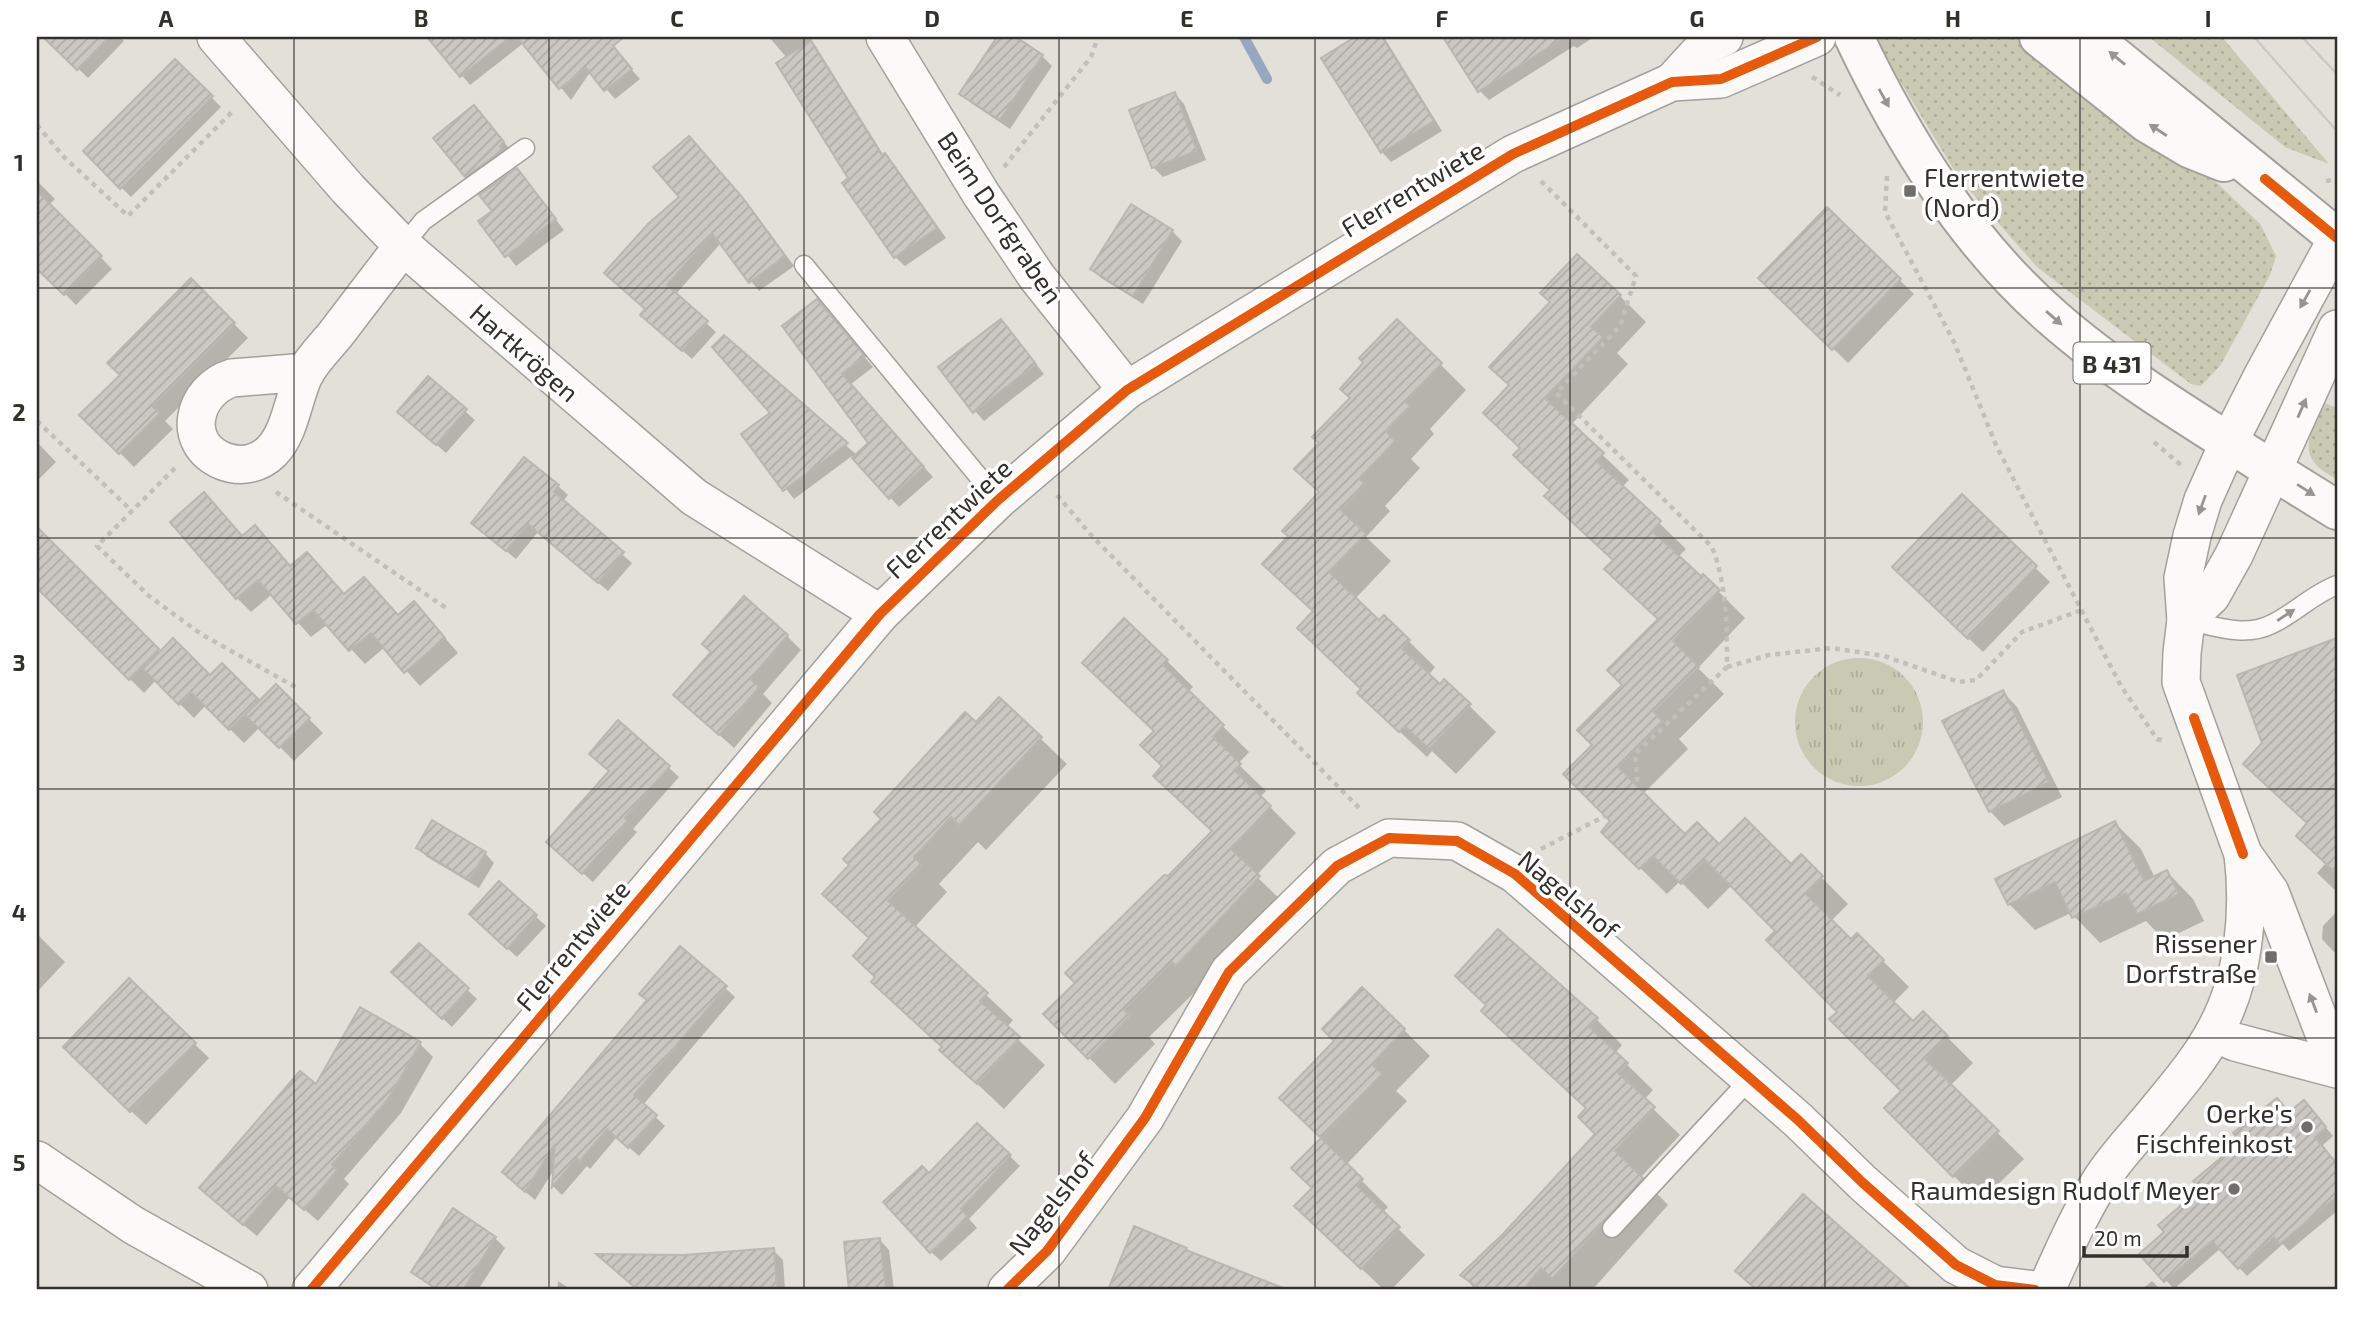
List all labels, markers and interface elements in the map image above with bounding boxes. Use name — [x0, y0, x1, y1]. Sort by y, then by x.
text: A — [158, 4, 174, 32]
text: B — [414, 4, 428, 32]
text: C — [670, 4, 684, 32]
text: D — [924, 4, 940, 32]
text: E — [1180, 4, 1194, 32]
text: F — [1436, 4, 1449, 32]
text: G — [1690, 4, 1704, 32]
text: H — [1945, 4, 1961, 32]
text: I — [2205, 4, 2211, 32]
one-way arrow — [2108, 50, 2126, 66]
one-way arrow — [1878, 88, 1890, 108]
one-way arrow — [2149, 123, 2167, 137]
street label: Beim Dorfgraben — [932, 125, 1070, 309]
street label: Flerrentwiete — [1335, 133, 1489, 243]
text: 1 — [14, 148, 24, 176]
place label: Flerrentwiete (Nord) — [1924, 161, 2085, 222]
marker: Flerrentwiete (Nord) — [1902, 183, 1918, 199]
one-way arrow — [2299, 289, 2310, 309]
street label: Hartkrögen — [464, 296, 586, 408]
one-way arrow — [2045, 310, 2063, 326]
road number: B 431 — [2074, 342, 2150, 384]
text: 2 — [12, 398, 26, 426]
one-way arrow — [2296, 398, 2308, 418]
street label: Flerrentwiete — [879, 452, 1017, 584]
one-way arrow — [2296, 484, 2315, 497]
one-way arrow — [2196, 494, 2207, 515]
one-way arrow — [2277, 608, 2295, 622]
text: 3 — [12, 648, 26, 676]
street label: Nagelshof — [1512, 843, 1626, 946]
street label: Flerrentwiete — [508, 873, 636, 1017]
text: 4 — [12, 898, 26, 926]
place label: Rissener Dorfstraße — [2125, 927, 2257, 988]
marker: Rissener Dorfstraße — [2263, 949, 2279, 965]
one-way arrow — [2307, 993, 2318, 1014]
place label: Oerke's Fischfeinkost — [2136, 1097, 2293, 1158]
marker: Oerke's Fischfeinkost — [2299, 1119, 2315, 1135]
street label: Nagelshof — [1001, 1145, 1101, 1260]
text: 5 — [13, 1148, 25, 1176]
place label: Raumdesign Rudolf Meyer — [1910, 1174, 2220, 1205]
marker: Raumdesign Rudolf Meyer — [2226, 1181, 2242, 1197]
scale bar — [2084, 1215, 2187, 1259]
text: 20 m — [2094, 1225, 2142, 1250]

